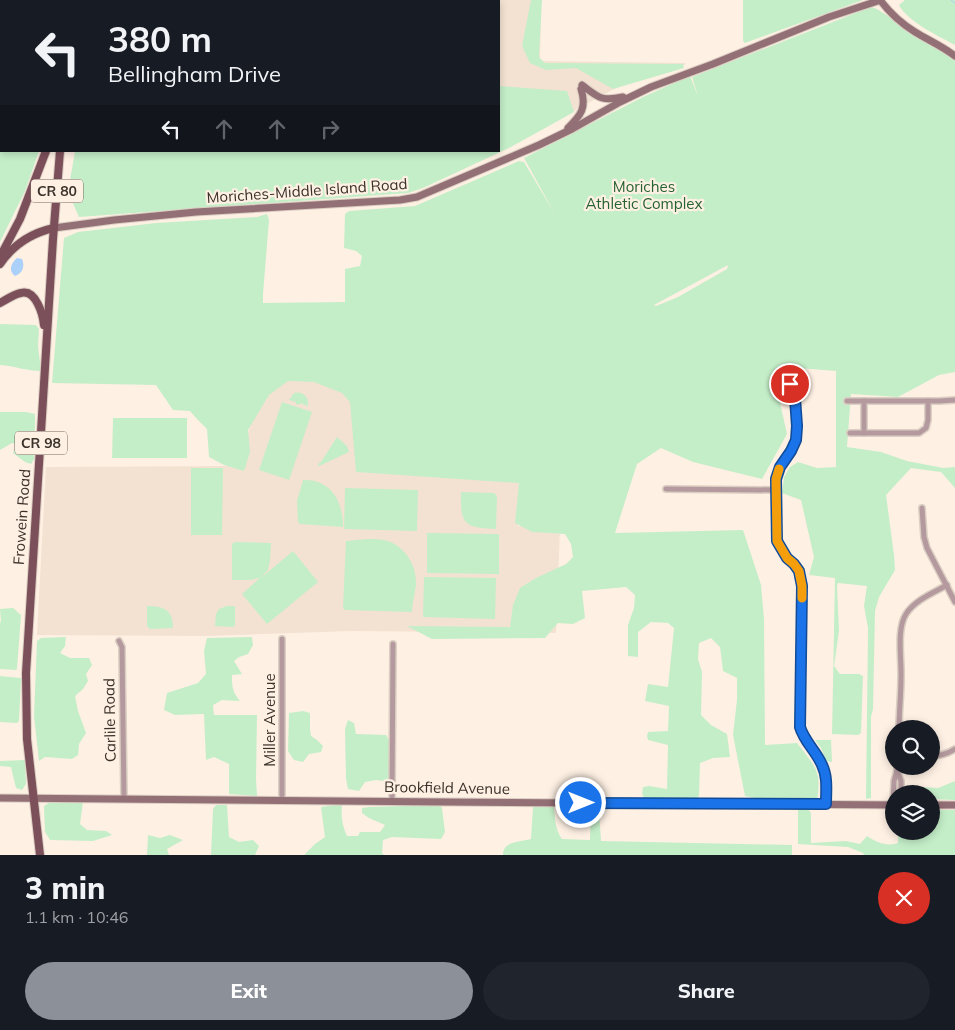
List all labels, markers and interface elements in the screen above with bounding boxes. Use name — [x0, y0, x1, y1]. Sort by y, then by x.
text: 380 m — [108, 17, 212, 61]
icon: left — [25, 20, 90, 85]
text: Bellingham Drive — [108, 60, 281, 88]
icon: left — [157, 115, 185, 143]
icon: ahead — [210, 115, 238, 143]
icon: ahead — [263, 115, 291, 143]
icon: right — [316, 115, 344, 143]
street label: Moriches-Middle Island Road — [206, 174, 408, 207]
park label: Moriches Athletic Complex — [586, 177, 702, 213]
road number: CR 80 — [31, 180, 83, 202]
pin — [769, 363, 811, 405]
icon: arrive — [776, 370, 804, 398]
road number: CR 98 — [15, 432, 67, 454]
street label: Frowein Road — [9, 468, 34, 566]
street label: Miller Avenue — [260, 673, 279, 767]
street label: Carlile Road — [99, 678, 120, 762]
map controls — [885, 720, 940, 840]
button: search — [885, 720, 940, 775]
position arrow — [554, 776, 606, 828]
street label: Brookfield Avenue — [384, 777, 510, 798]
button: layers — [885, 785, 940, 840]
text: 3 min — [25, 869, 105, 907]
button: close — [878, 872, 930, 924]
text: 1.1 km · 10:46 — [25, 907, 128, 927]
button: Exit — [25, 962, 473, 1020]
button: Share — [483, 962, 930, 1020]

